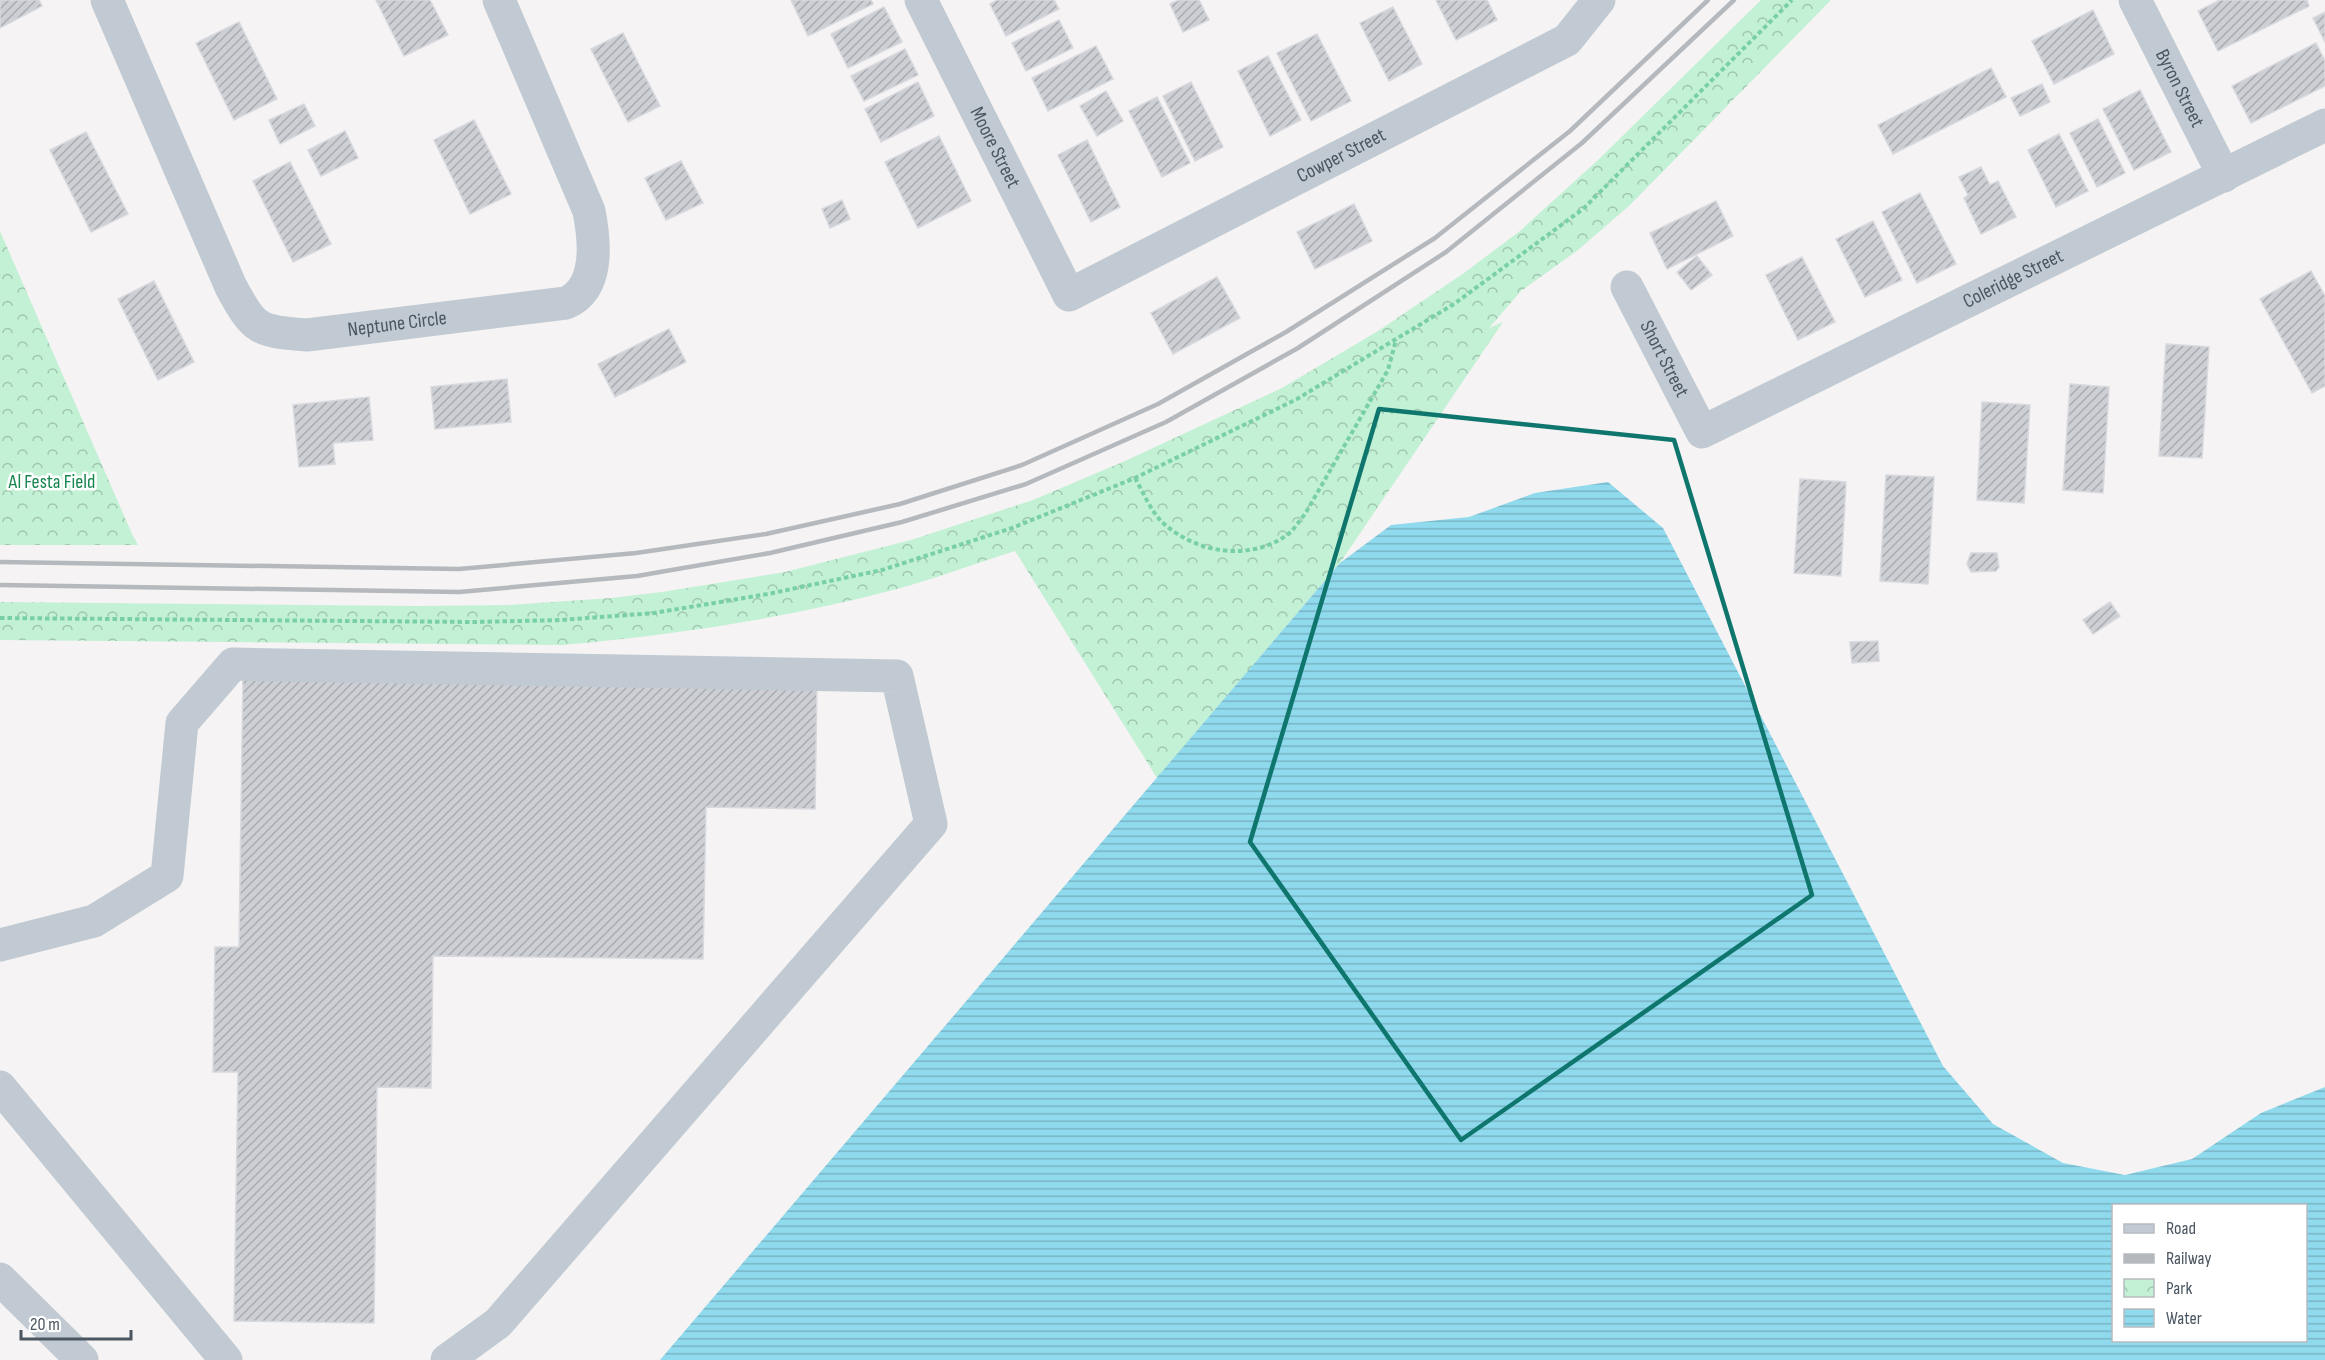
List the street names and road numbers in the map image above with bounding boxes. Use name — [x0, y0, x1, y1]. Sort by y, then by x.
street label: Byron Street — [2150, 45, 2209, 131]
street label: Moore Street — [965, 103, 1025, 192]
street label: Cowper Street — [1293, 123, 1390, 188]
street label: Coleridge Street — [1959, 244, 2067, 314]
street label: Neptune Circle — [346, 306, 448, 342]
street label: Short Street — [1634, 317, 1694, 401]

